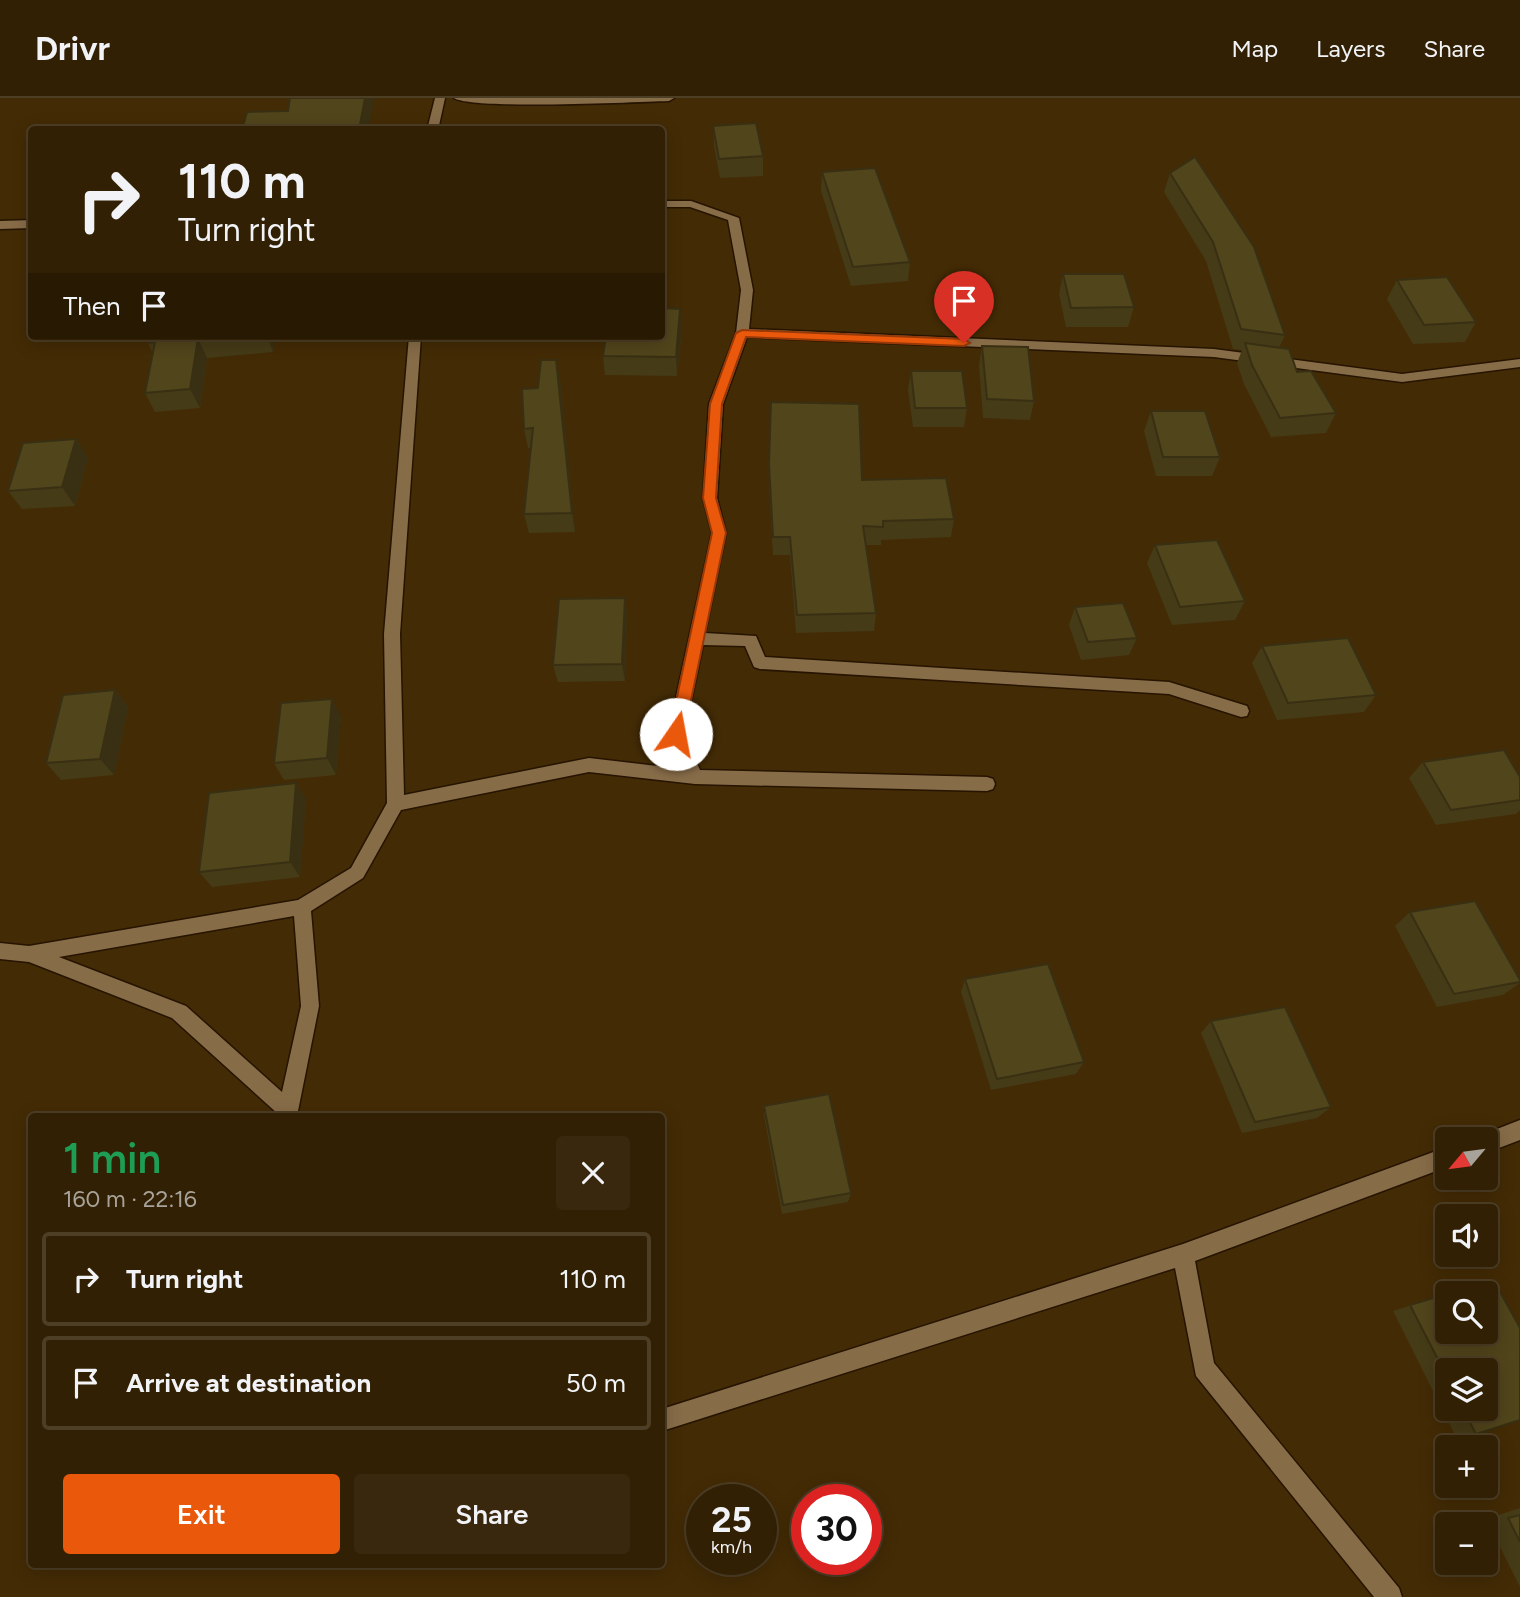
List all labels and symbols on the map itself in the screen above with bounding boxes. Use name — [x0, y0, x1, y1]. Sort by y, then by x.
pin — [934, 271, 994, 343]
position arrow — [639, 697, 713, 771]
north arrow — [1435, 1127, 1498, 1190]
speed limit sign: 30 — [791, 1484, 882, 1575]

